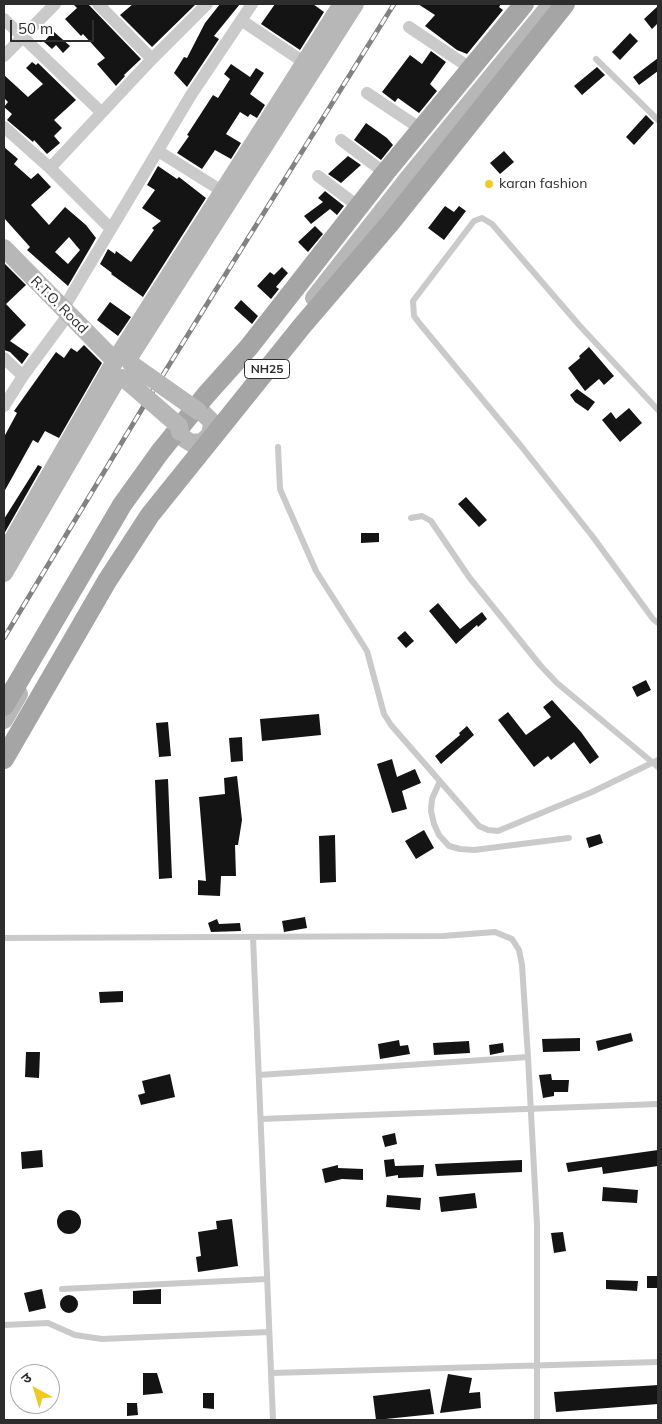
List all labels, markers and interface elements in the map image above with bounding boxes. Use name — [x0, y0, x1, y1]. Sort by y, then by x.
scale bar — [12, 10, 96, 42]
text: 50 m — [18, 19, 53, 38]
place label: karan fashion — [499, 176, 588, 192]
marker: karan fashion — [483, 178, 495, 190]
street label: R.T.O. Road — [27, 273, 91, 337]
road number: NH25 — [244, 359, 290, 378]
north arrow — [10, 1364, 60, 1414]
text: उ — [17, 1369, 35, 1388]

